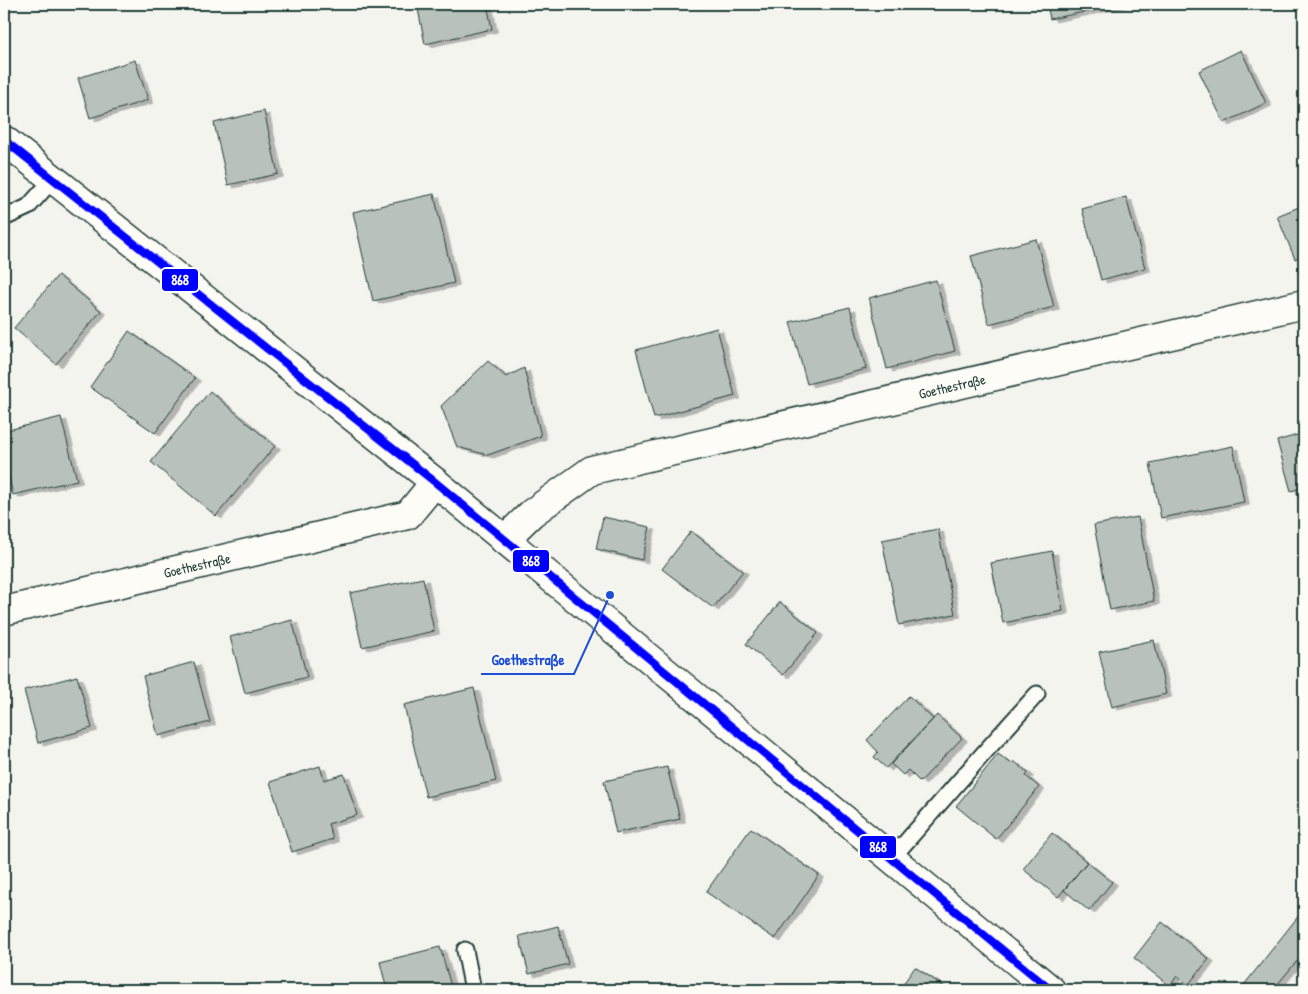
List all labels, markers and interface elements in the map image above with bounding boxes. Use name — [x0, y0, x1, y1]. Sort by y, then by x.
line badge: 868 — [161, 268, 199, 292]
text: 868 — [171, 270, 189, 289]
street label: Goethestraße — [917, 369, 988, 404]
street label: Goethestraße — [162, 548, 233, 583]
line badge: 868 — [512, 549, 550, 573]
text: 868 — [522, 551, 540, 570]
callout: Goethestraße — [481, 644, 574, 674]
text: Goethestraße — [491, 649, 565, 671]
line badge: 868 — [859, 835, 897, 859]
text: 868 — [869, 837, 887, 856]

